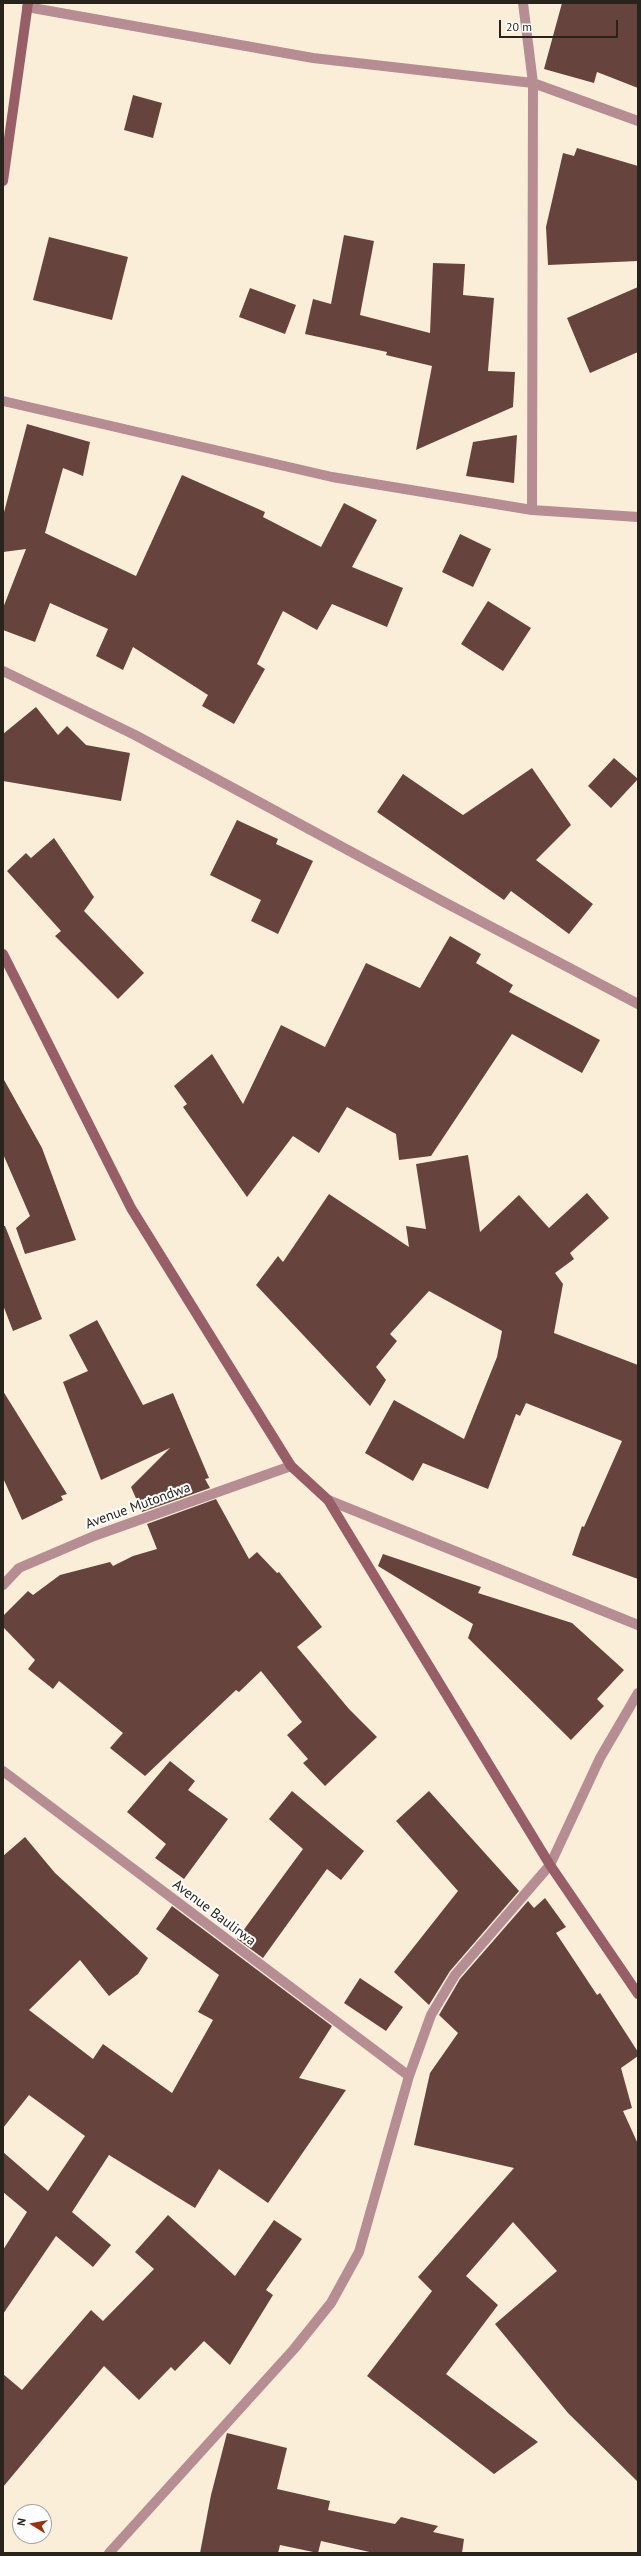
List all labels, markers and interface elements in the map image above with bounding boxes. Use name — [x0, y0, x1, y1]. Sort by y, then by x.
scale bar — [501, 12, 620, 38]
text: 20 m — [506, 19, 532, 34]
street label: Avenue Mutondwa — [83, 1479, 193, 1533]
street label: Avenue Baulirwa — [169, 1876, 259, 1950]
north arrow — [12, 2504, 52, 2544]
text: N — [14, 2517, 29, 2527]

